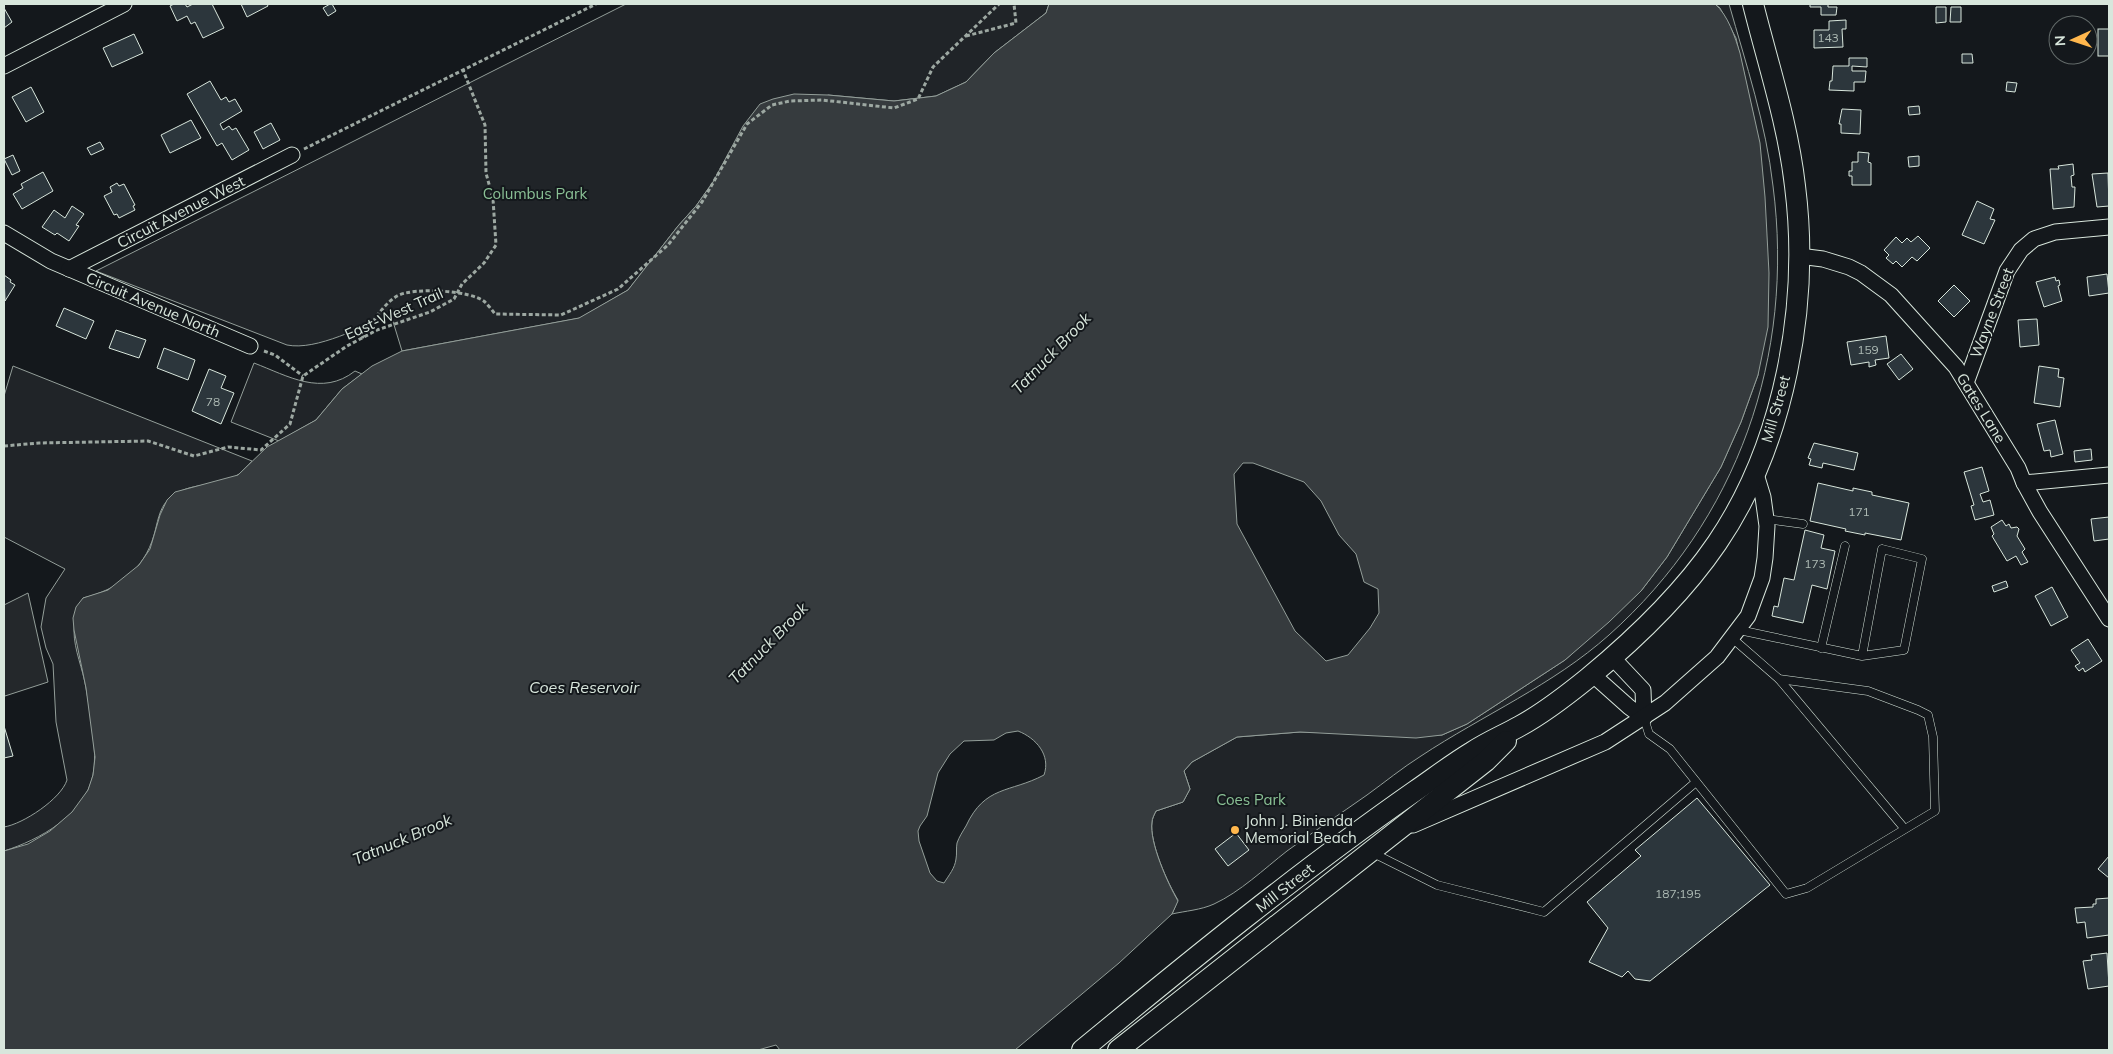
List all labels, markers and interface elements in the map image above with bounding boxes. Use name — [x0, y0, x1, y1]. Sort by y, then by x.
north arrow — [2048, 15, 2098, 65]
house number: 143 — [1817, 30, 1839, 45]
text: N — [2051, 35, 2069, 46]
street label: Circuit Avenue West — [114, 171, 248, 252]
park label: Columbus Park — [483, 184, 587, 203]
street label: Wayne Street — [1966, 265, 2017, 361]
street label: Circuit Avenue North — [83, 268, 223, 341]
street label: East-West Trail — [342, 283, 446, 344]
water label: Tatnuck Brook — [1007, 307, 1095, 398]
house number: 159 — [1857, 342, 1879, 357]
street label: Gates Lane — [1952, 369, 2010, 446]
street label: Mill Street — [1757, 373, 1794, 445]
house number: 78 — [206, 394, 220, 409]
house number: 171 — [1848, 504, 1870, 519]
house number: 173 — [1804, 556, 1826, 571]
water label: Tatnuck Brook — [724, 597, 812, 688]
water label: Coes Reservoir — [529, 677, 640, 697]
park label: Coes Park — [1216, 790, 1286, 809]
water label: Tatnuck Brook — [349, 809, 455, 869]
place label: John J. Binienda Memorial Beach — [1245, 811, 1357, 847]
marker: John J. Binienda Memorial Beach — [1229, 824, 1241, 836]
street label: Mill Street — [1252, 859, 1318, 916]
house number: 187;195 — [1655, 886, 1701, 901]

